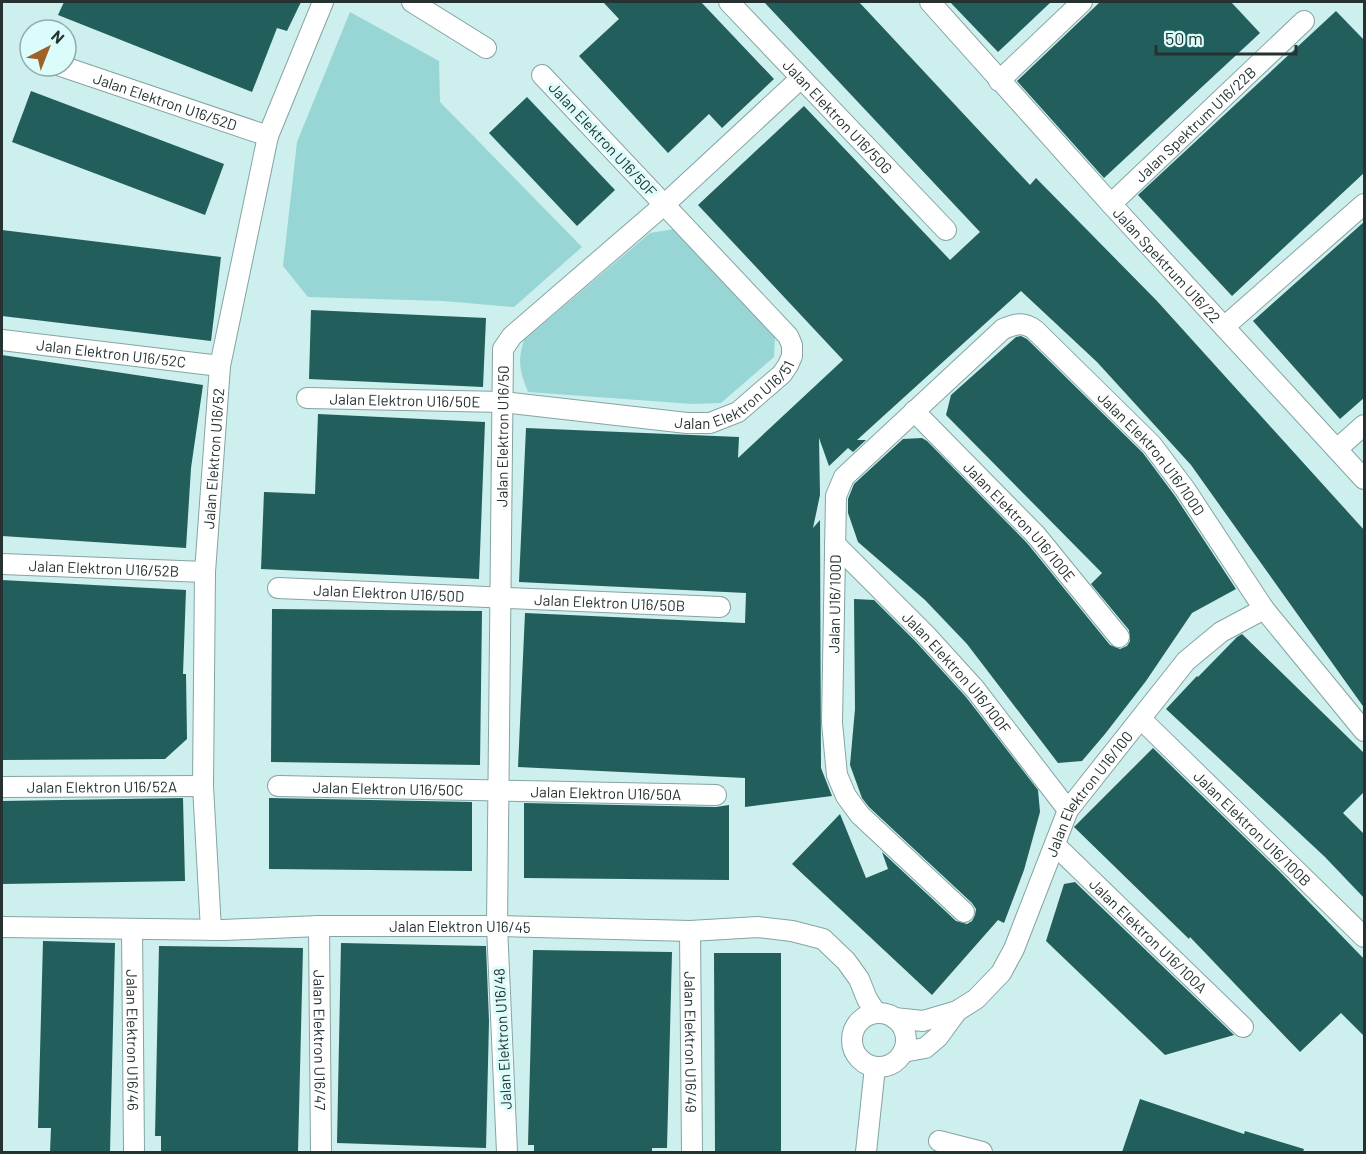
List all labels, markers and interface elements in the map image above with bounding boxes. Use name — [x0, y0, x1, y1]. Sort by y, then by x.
north arrow — [18, 18, 78, 78]
scale bar — [1156, 18, 1296, 56]
text: N — [48, 26, 69, 47]
text: 50 m — [1165, 27, 1203, 49]
street label: Jalan Elektron U16/50G — [779, 56, 896, 177]
street label: Jalan Spektrum U16/22B — [1131, 63, 1259, 186]
street label: Jalan Elektron U16/52D — [91, 69, 239, 134]
street label: Jalan Elektron U16/50F — [545, 78, 661, 200]
street label: Jalan Spektrum U16/22 — [1110, 204, 1225, 326]
street label: Jalan Elektron U16/52C — [35, 335, 187, 371]
street label: Jalan Elektron U16/51 — [674, 358, 798, 432]
street label: Jalan Elektron U16/50 — [492, 365, 512, 507]
street label: Jalan Elektron U16/52 — [199, 387, 227, 530]
street label: Jalan Elektron U16/100D — [1094, 388, 1209, 519]
street label: Jalan Elektron U16/50E — [329, 389, 481, 411]
street label: Jalan Elektron U16/100E — [960, 458, 1079, 585]
street label: Jalan U16/100D — [824, 554, 844, 653]
street label: Jalan Elektron U16/52B — [28, 556, 180, 580]
street label: Jalan Elektron U16/50D — [313, 581, 465, 605]
street label: Jalan Elektron U16/50B — [534, 590, 686, 614]
street label: Jalan Elektron U16/100F — [899, 608, 1015, 737]
street label: Jalan Elektron U16/100 — [1042, 727, 1136, 859]
street label: Jalan Elektron U16/100B — [1190, 767, 1315, 889]
street label: Jalan Elektron U16/52A — [27, 777, 177, 796]
street label: Jalan Elektron U16/50C — [312, 778, 464, 799]
street label: Jalan Elektron U16/50A — [530, 782, 682, 803]
street label: Jalan Elektron U16/100A — [1086, 874, 1211, 996]
street label: Jalan Elektron U16/45 — [389, 917, 531, 936]
street label: Jalan Elektron U16/48 — [489, 968, 515, 1110]
street label: Jalan Elektron U16/46 — [123, 969, 143, 1111]
street label: Jalan Elektron U16/47 — [310, 970, 330, 1110]
street label: Jalan Elektron U16/49 — [681, 971, 701, 1113]

